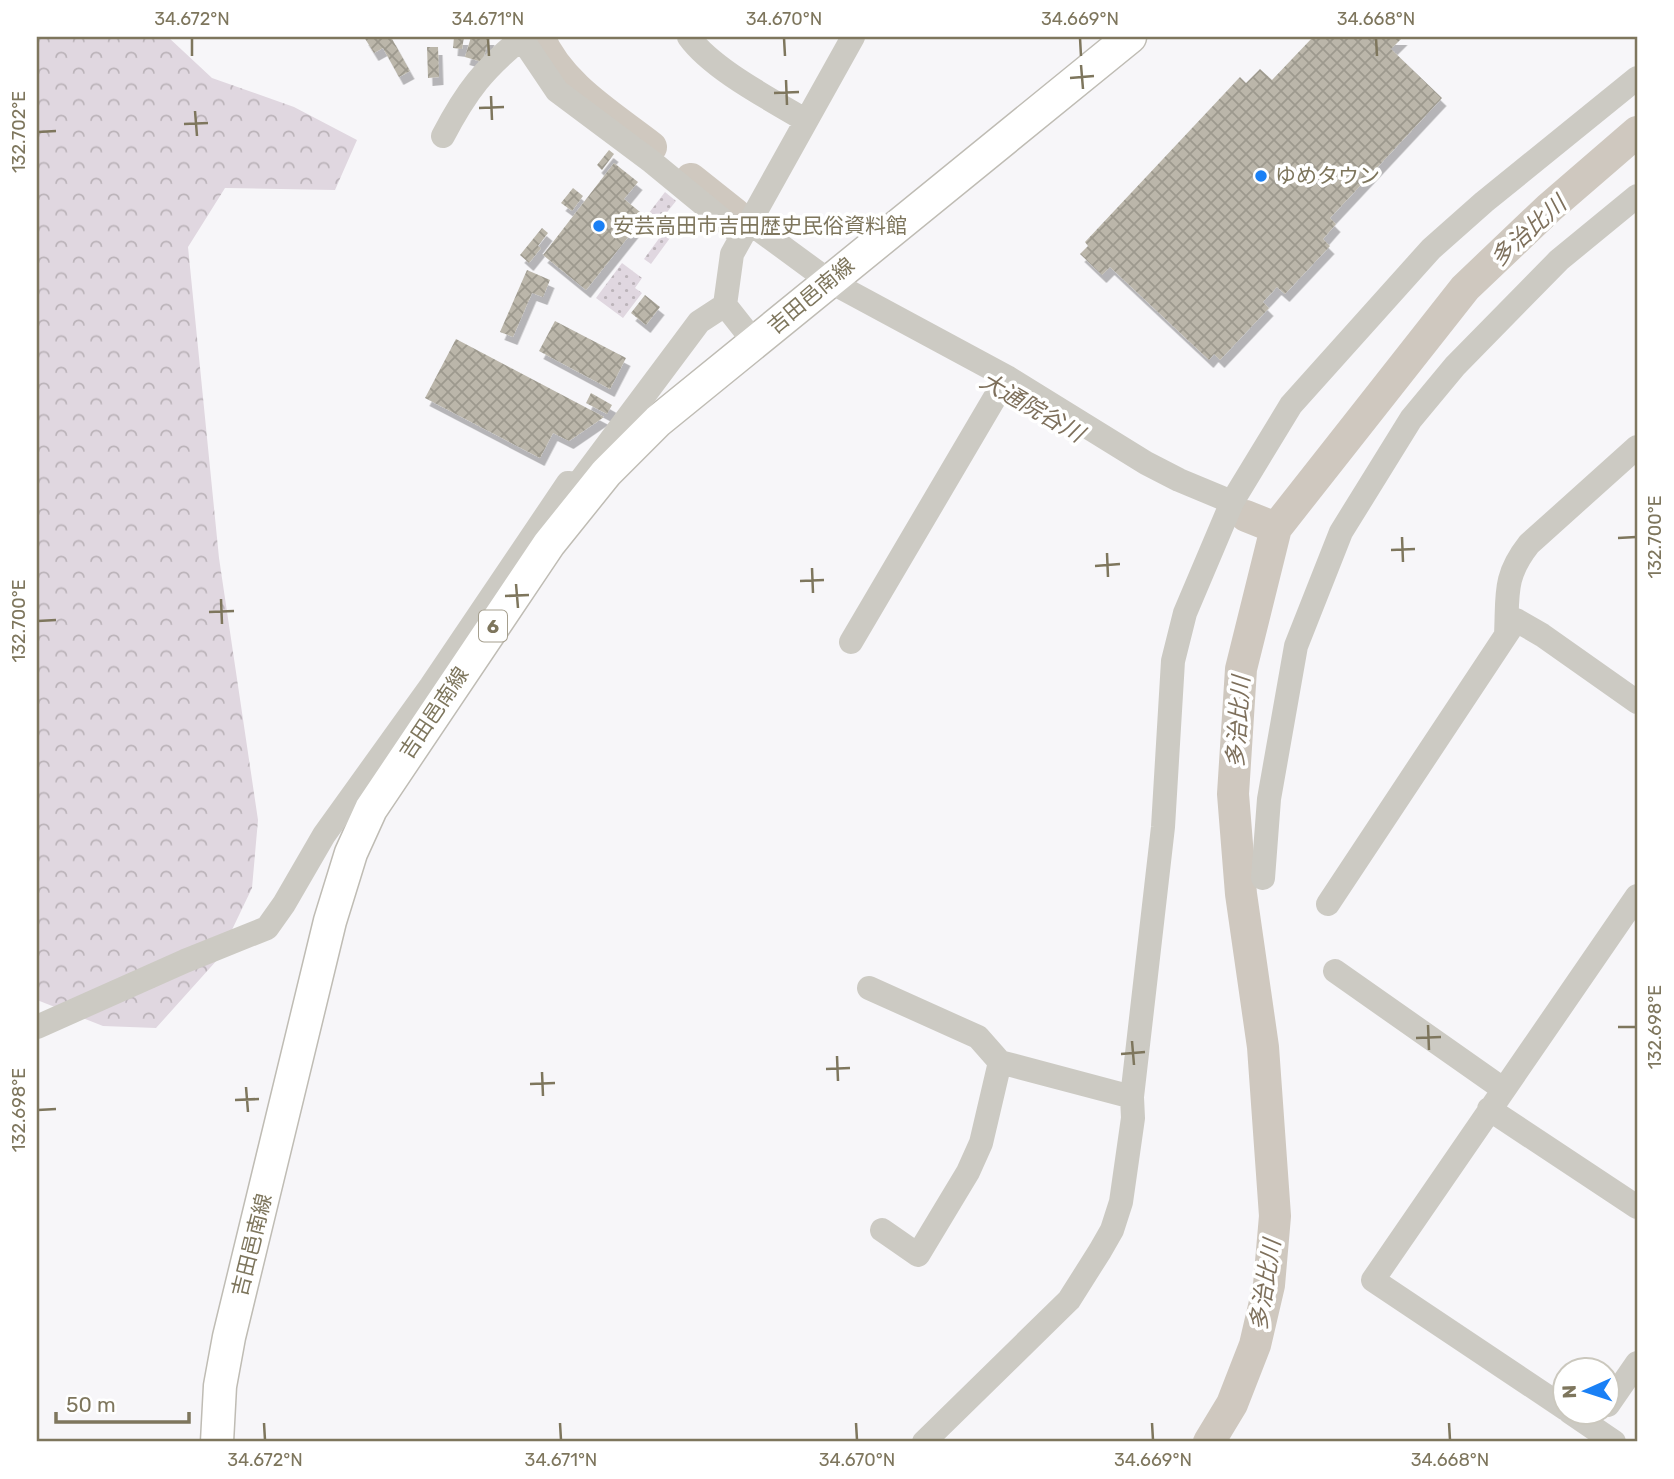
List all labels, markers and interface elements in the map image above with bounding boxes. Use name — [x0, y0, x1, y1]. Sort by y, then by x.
text: 34.672°N — [154, 8, 230, 30]
text: 34.671°N — [452, 8, 524, 30]
text: 34.670°N — [746, 8, 822, 30]
text: 34.669°N — [1041, 8, 1119, 30]
text: 34.668°N — [1337, 8, 1415, 30]
text: 132.702°E — [8, 91, 30, 173]
place label: ゆめタウン — [1275, 163, 1380, 188]
marker: ゆめタウン — [1253, 168, 1269, 184]
water label: 多治比川 — [1484, 188, 1574, 272]
place label: 安芸高田市吉田歴史民俗資料館 — [613, 213, 907, 238]
marker: 安芸高田市吉田歴史民俗資料館 — [591, 218, 607, 234]
street label: 吉田邑南線 — [762, 252, 859, 339]
water label: 大通院谷川 — [975, 366, 1091, 449]
text: 132.700°E — [1644, 495, 1666, 579]
text: 132.700°E — [8, 579, 30, 663]
road number: 6 — [479, 610, 507, 642]
street label: 吉田邑南線 — [394, 662, 473, 763]
water label: 多治比川 — [1221, 672, 1255, 769]
text: 132.698°E — [1644, 985, 1666, 1069]
text: 132.698°E — [8, 1068, 30, 1152]
street label: 吉田邑南線 — [227, 1191, 276, 1299]
water label: 多治比川 — [1244, 1234, 1286, 1333]
north arrow — [1552, 1356, 1622, 1426]
scale bar — [56, 1381, 189, 1425]
text: N — [1558, 1384, 1581, 1399]
text: 50 m — [66, 1392, 116, 1417]
text: 34.672°N — [227, 1449, 303, 1471]
text: 34.671°N — [525, 1449, 597, 1471]
text: 34.670°N — [819, 1449, 895, 1471]
text: 34.669°N — [1114, 1449, 1192, 1471]
text: 34.668°N — [1411, 1449, 1489, 1471]

